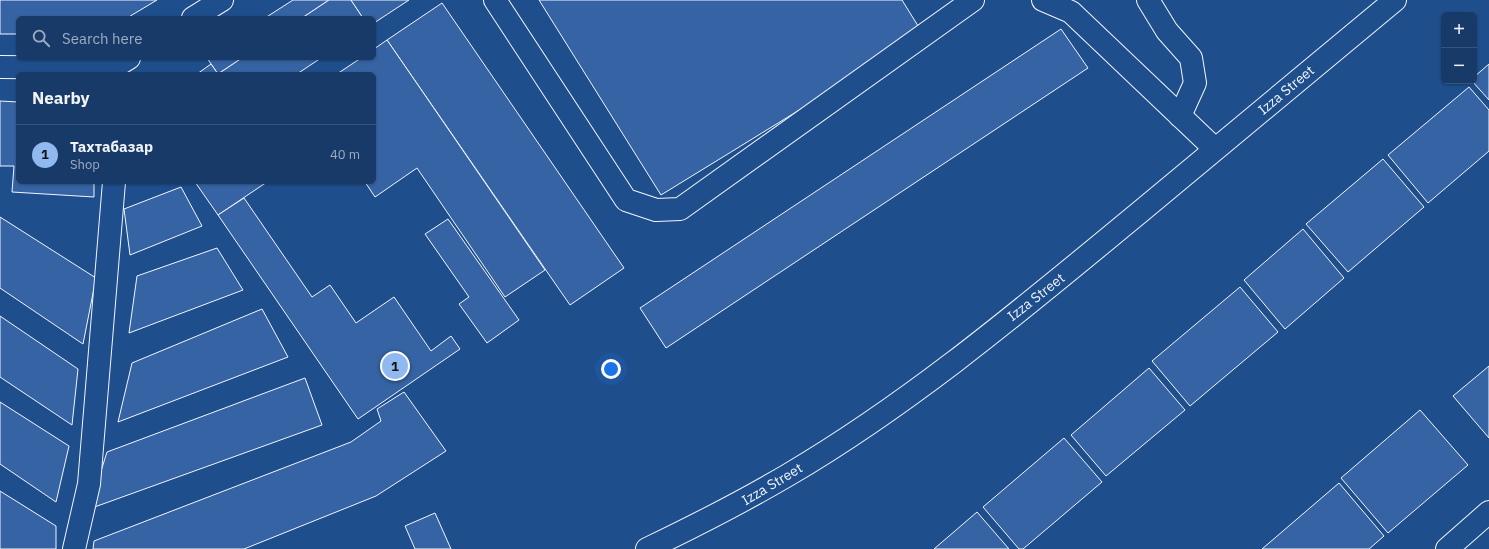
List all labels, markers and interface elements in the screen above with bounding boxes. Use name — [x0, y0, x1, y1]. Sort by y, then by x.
map controls — [1441, 12, 1477, 84]
button: + — [1441, 12, 1477, 48]
search box — [16, 16, 376, 60]
icon: search — [30, 27, 52, 49]
text: Search here — [62, 29, 142, 48]
button: − — [1441, 48, 1477, 84]
street label: Izza Street — [1254, 61, 1318, 119]
text: Nearby — [32, 87, 90, 109]
text: Тахтабазар — [70, 137, 153, 156]
text: 1 — [41, 146, 49, 163]
text: 40 m — [330, 146, 360, 163]
text: Shop — [70, 156, 100, 173]
street label: Izza Street — [1004, 269, 1068, 325]
pin: 1 — [382, 351, 408, 381]
your location — [601, 359, 621, 379]
street label: Izza Street — [738, 459, 806, 509]

